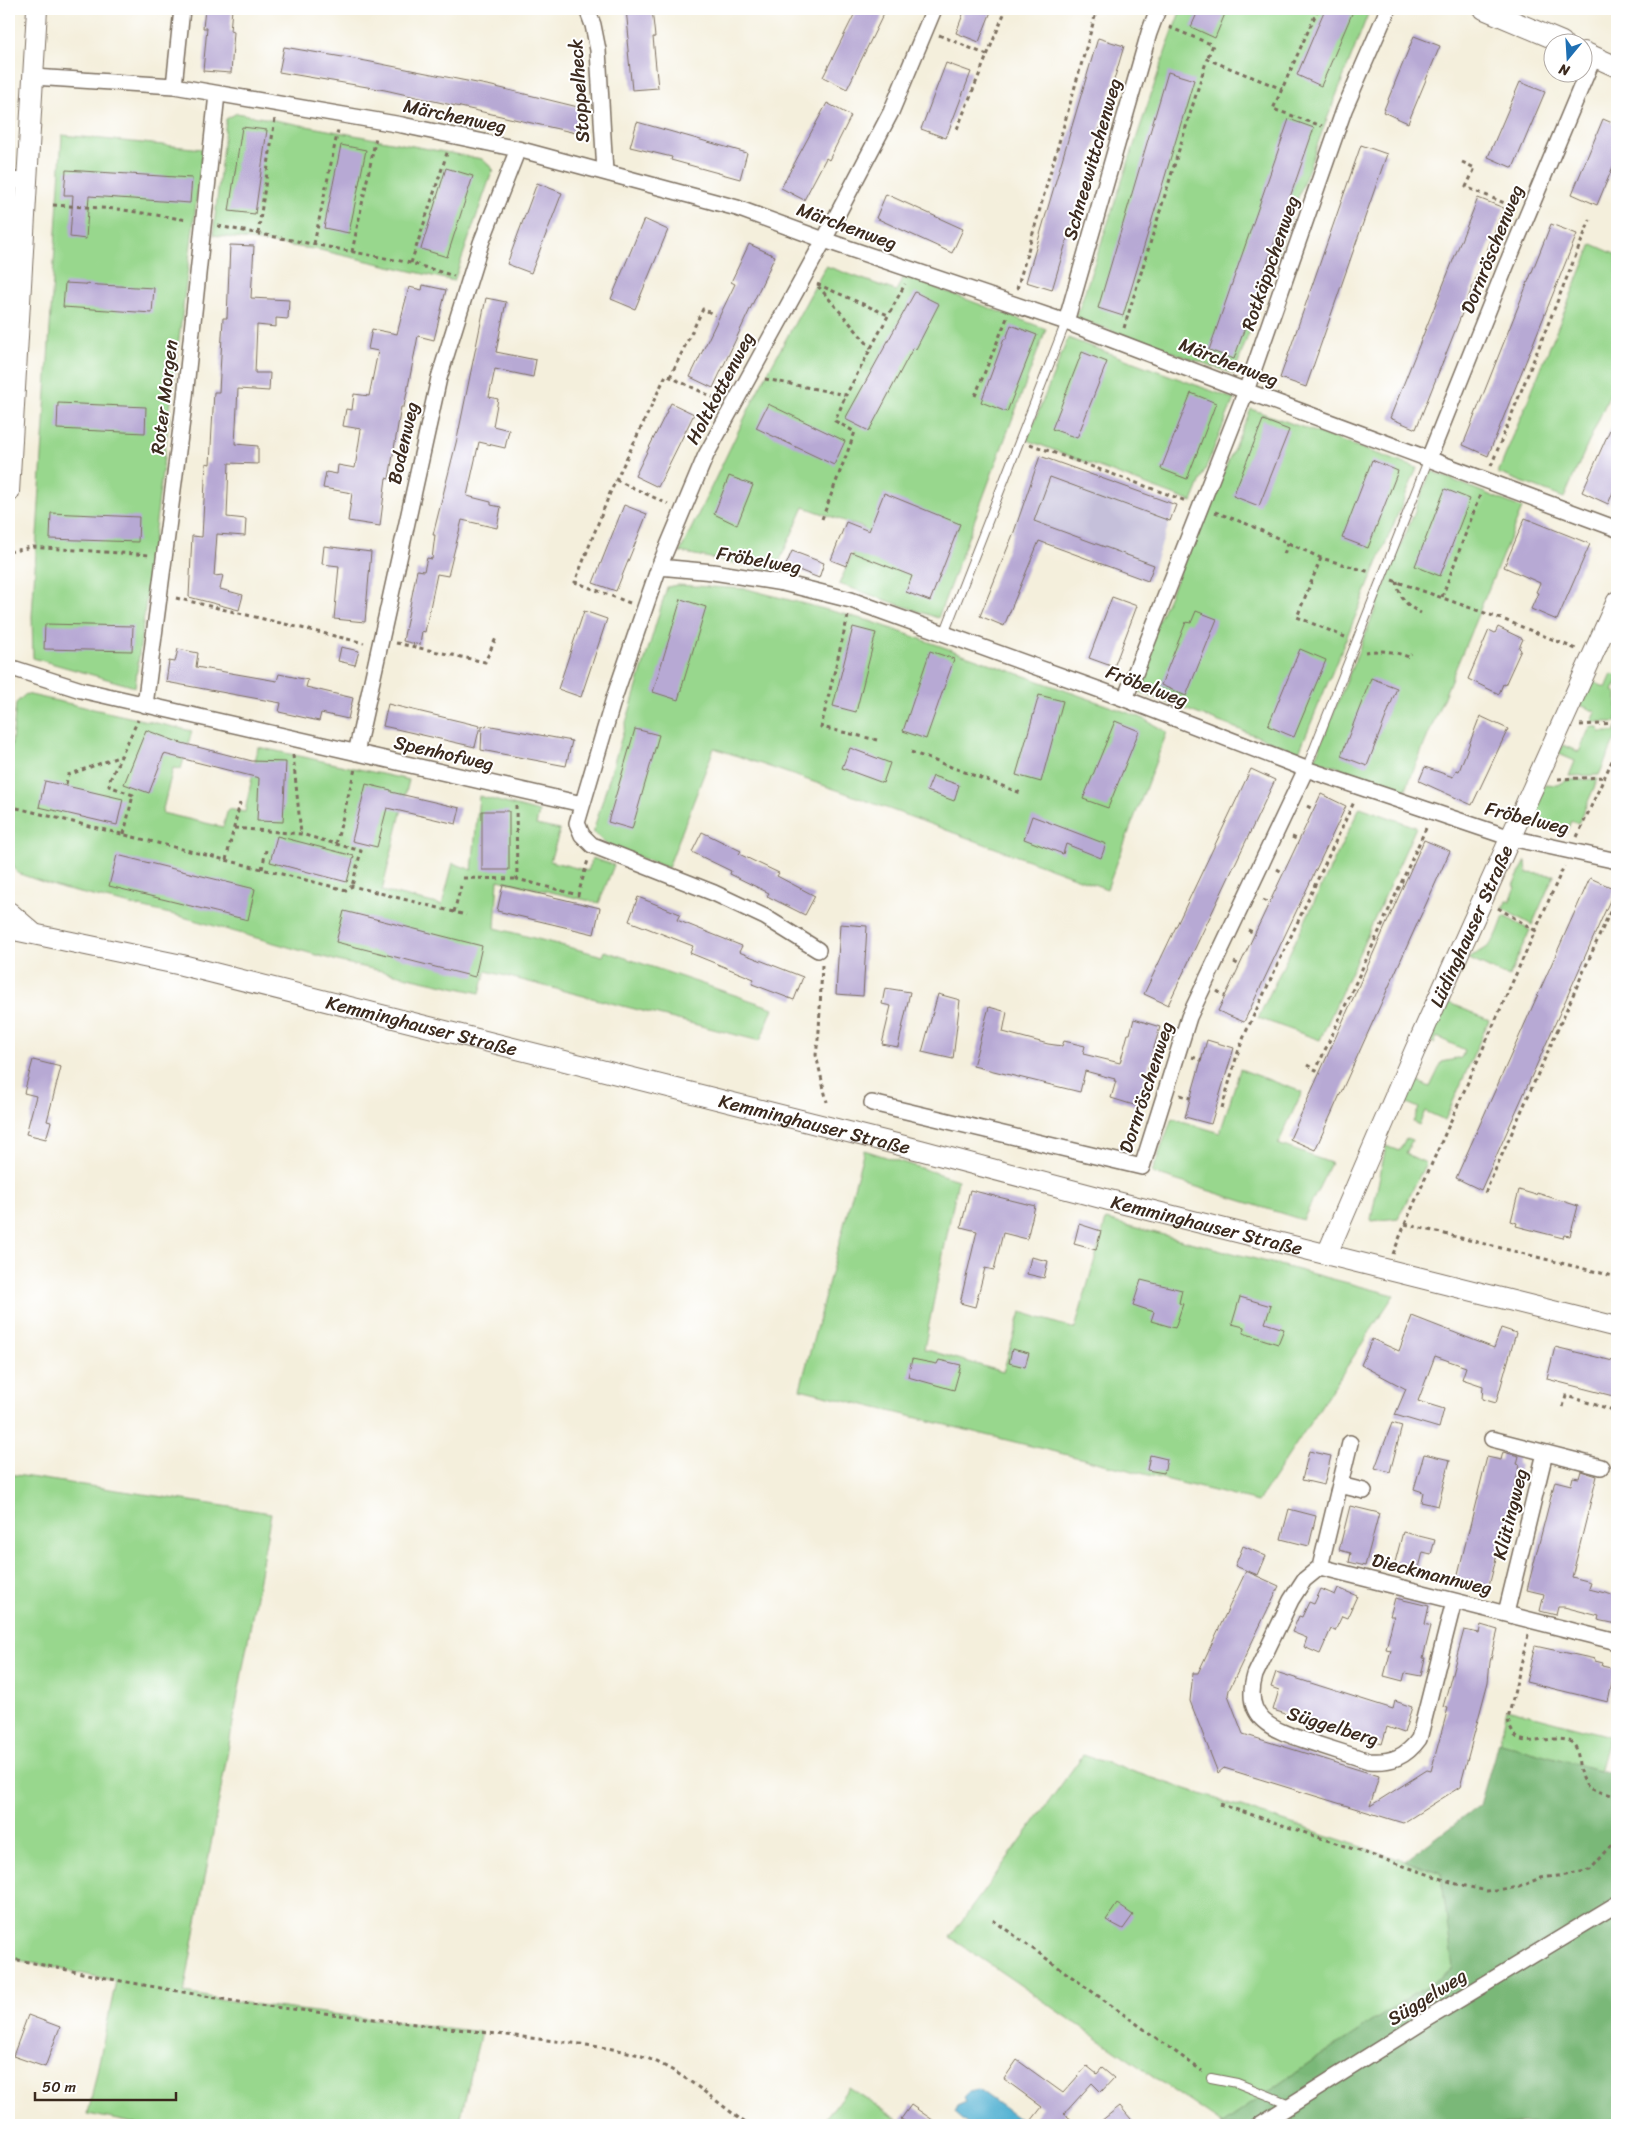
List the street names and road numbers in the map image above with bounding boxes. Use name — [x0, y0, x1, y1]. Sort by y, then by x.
street label: Stoppelheck — [559, 37, 599, 144]
street label: Schneewittchenweg — [1053, 74, 1131, 244]
street label: Märchenweg — [400, 89, 510, 143]
street label: Dornröschenweg — [1451, 179, 1533, 319]
street label: Rotkäppchenweg — [1231, 191, 1309, 335]
street label: Märchenweg — [792, 193, 902, 259]
street label: Holtkottenweg — [676, 325, 764, 451]
street label: Märchenweg — [1174, 328, 1284, 396]
street label: Roter Morgen — [141, 338, 187, 456]
street label: Bodenweg — [378, 398, 429, 487]
street label: Fröbelweg — [714, 536, 804, 584]
street label: Fröbelweg — [1101, 655, 1193, 717]
street label: Spenhofweg — [391, 725, 497, 781]
street label: Fröbelweg — [1481, 792, 1573, 844]
street label: Lüdinghauser Straße — [1420, 840, 1522, 1013]
street label: Kemminghauser Straße — [323, 985, 521, 1065]
street label: Dornröschenweg — [1109, 1017, 1183, 1157]
street label: Kemminghauser Straße — [716, 1084, 914, 1164]
street label: Kemminghauser Straße — [1108, 1185, 1306, 1264]
street label: Klütingweg — [1483, 1465, 1537, 1563]
street label: Dieckmannweg — [1368, 1543, 1496, 1605]
street label: Süggelberg — [1283, 1696, 1383, 1756]
street label: Süggelweg — [1381, 1959, 1474, 2035]

